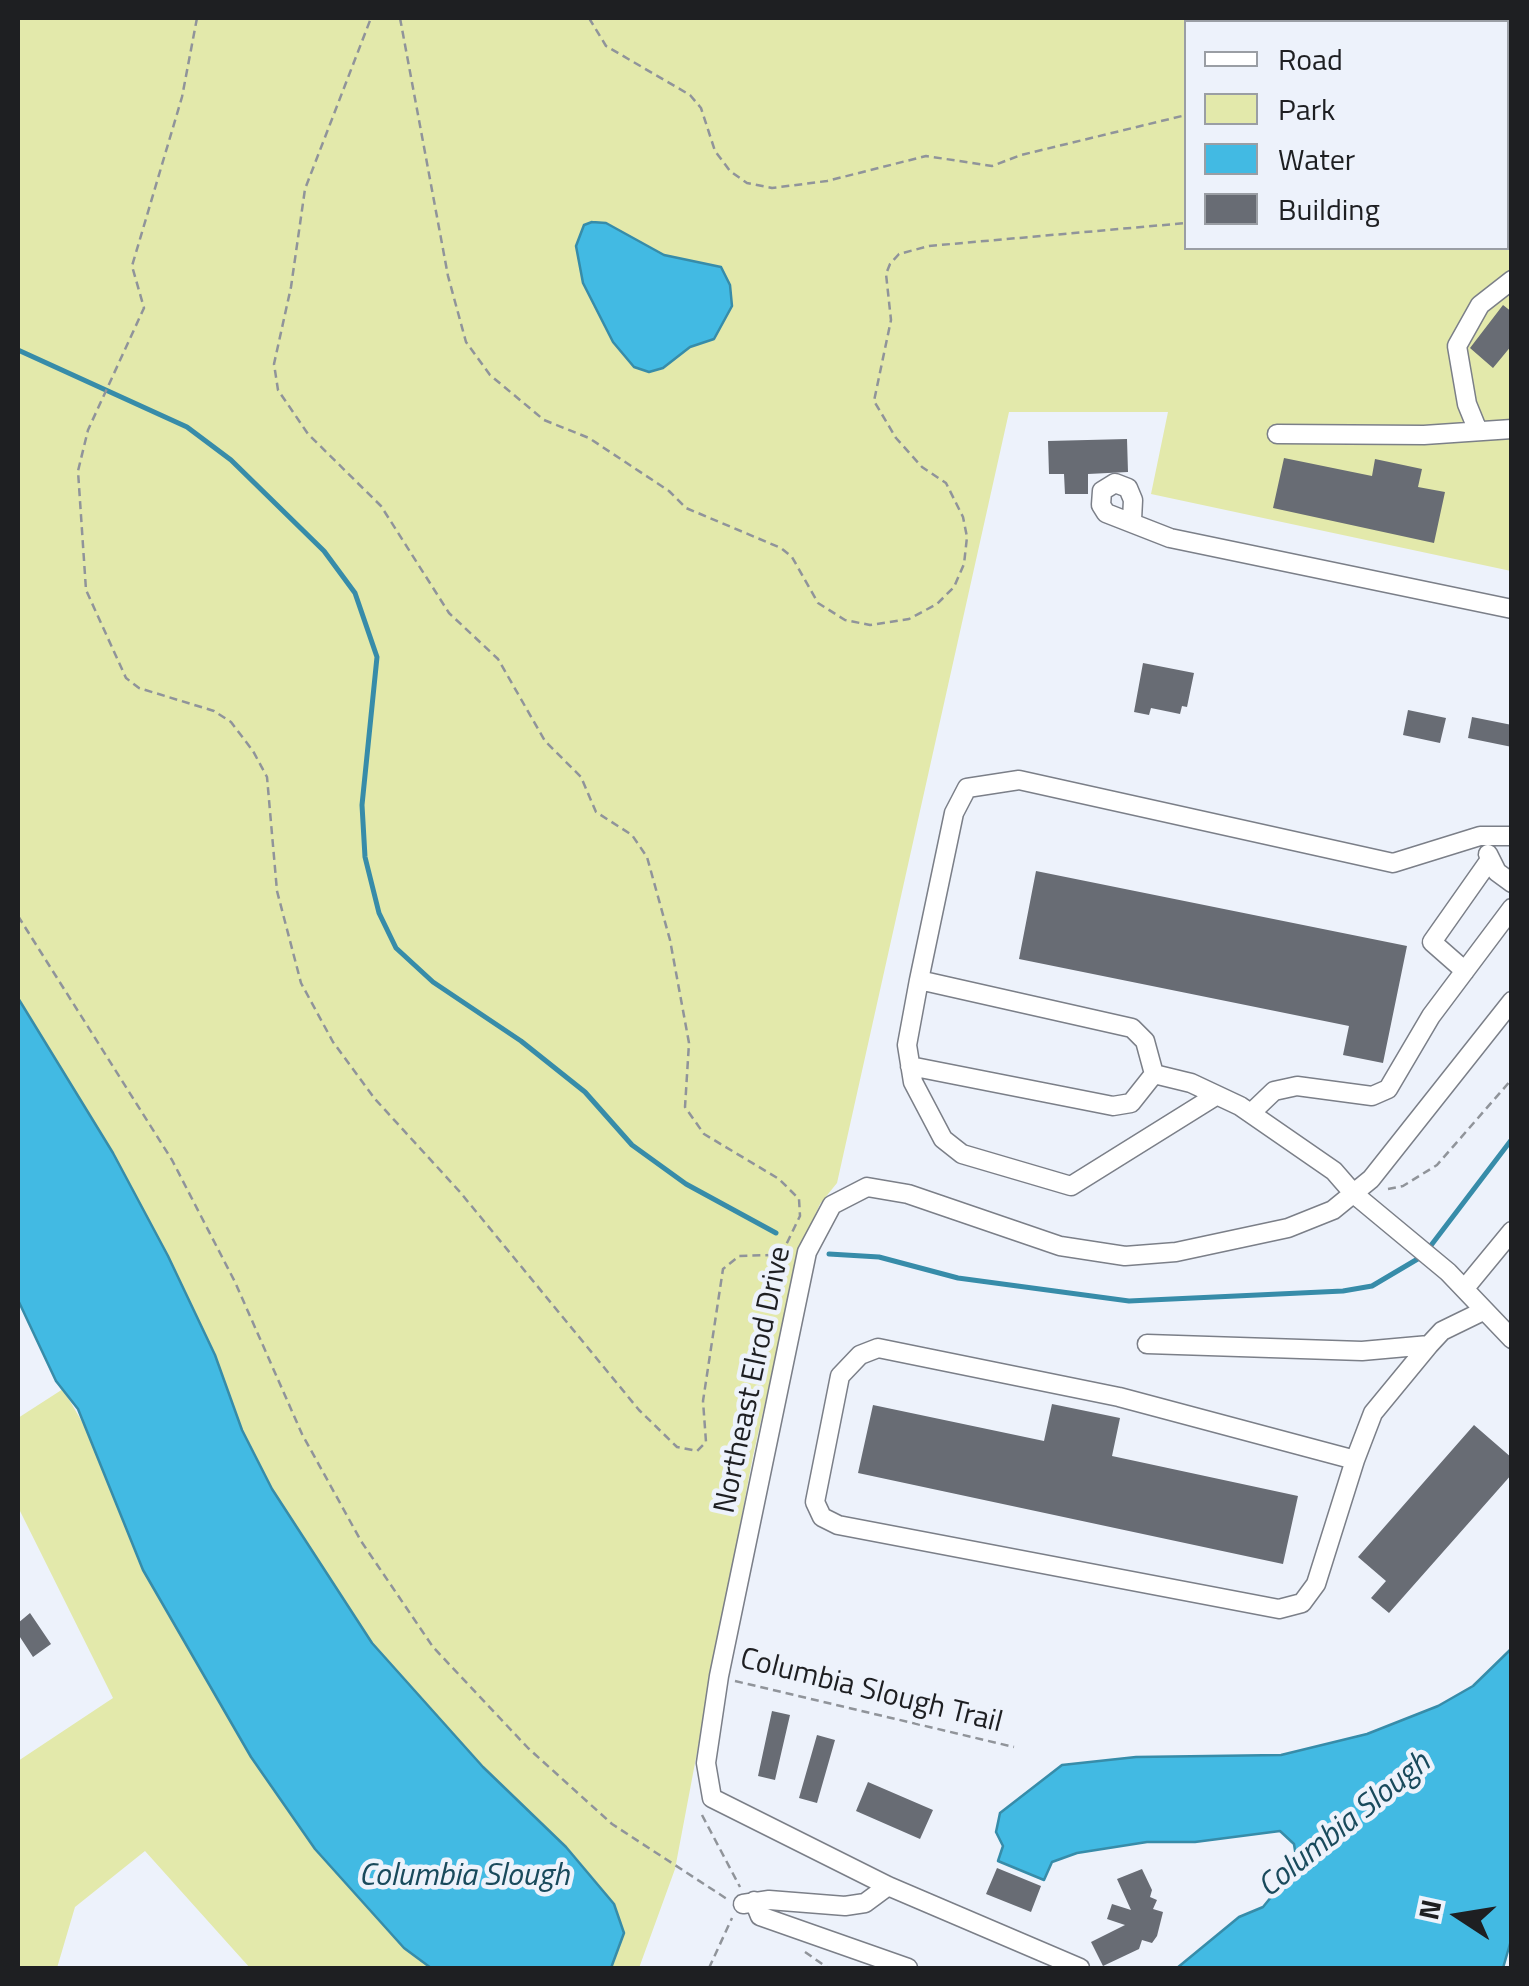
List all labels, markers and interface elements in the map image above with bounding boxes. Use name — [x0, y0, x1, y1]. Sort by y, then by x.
legend — [1184, 20, 1509, 250]
text: Road — [1278, 36, 1343, 82]
text: Park — [1278, 86, 1335, 132]
text: Water — [1278, 136, 1355, 182]
text: Building — [1278, 186, 1380, 232]
street label: Northeast Elrod Drive — [708, 1243, 800, 1517]
street label: Columbia Slough Trail — [736, 1642, 1006, 1742]
water label: Columbia Slough — [1251, 1745, 1439, 1907]
water label: Columbia Slough — [359, 1858, 569, 1896]
north arrow — [1409, 1866, 1509, 1966]
text: N — [1406, 1896, 1452, 1924]

